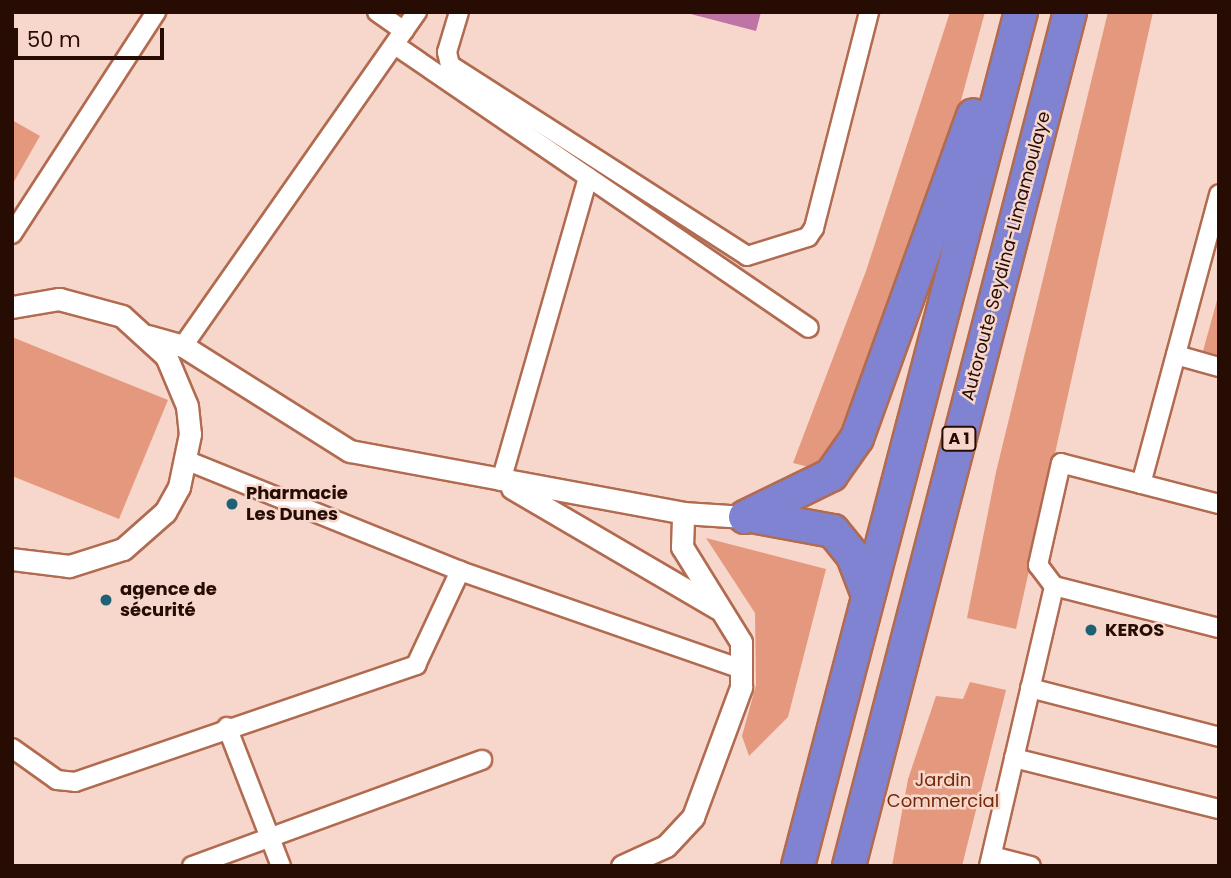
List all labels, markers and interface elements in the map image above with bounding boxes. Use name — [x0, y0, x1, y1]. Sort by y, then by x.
scale bar — [18, 14, 168, 58]
text: 50 m — [27, 25, 81, 54]
street label: Autoroute Seydina-Limamoulaye — [957, 109, 1055, 403]
road number: A 1 — [940, 426, 978, 452]
place label: Pharmacie Les Dunes — [246, 483, 348, 526]
marker: Pharmacie Les Dunes — [224, 496, 240, 512]
place label: agence de sécurité — [120, 579, 217, 622]
marker: agence de sécurité — [98, 592, 114, 608]
place label: KEROS — [1105, 619, 1164, 641]
marker: KEROS — [1083, 622, 1099, 638]
park label: Jardin Commercial — [887, 770, 999, 812]

